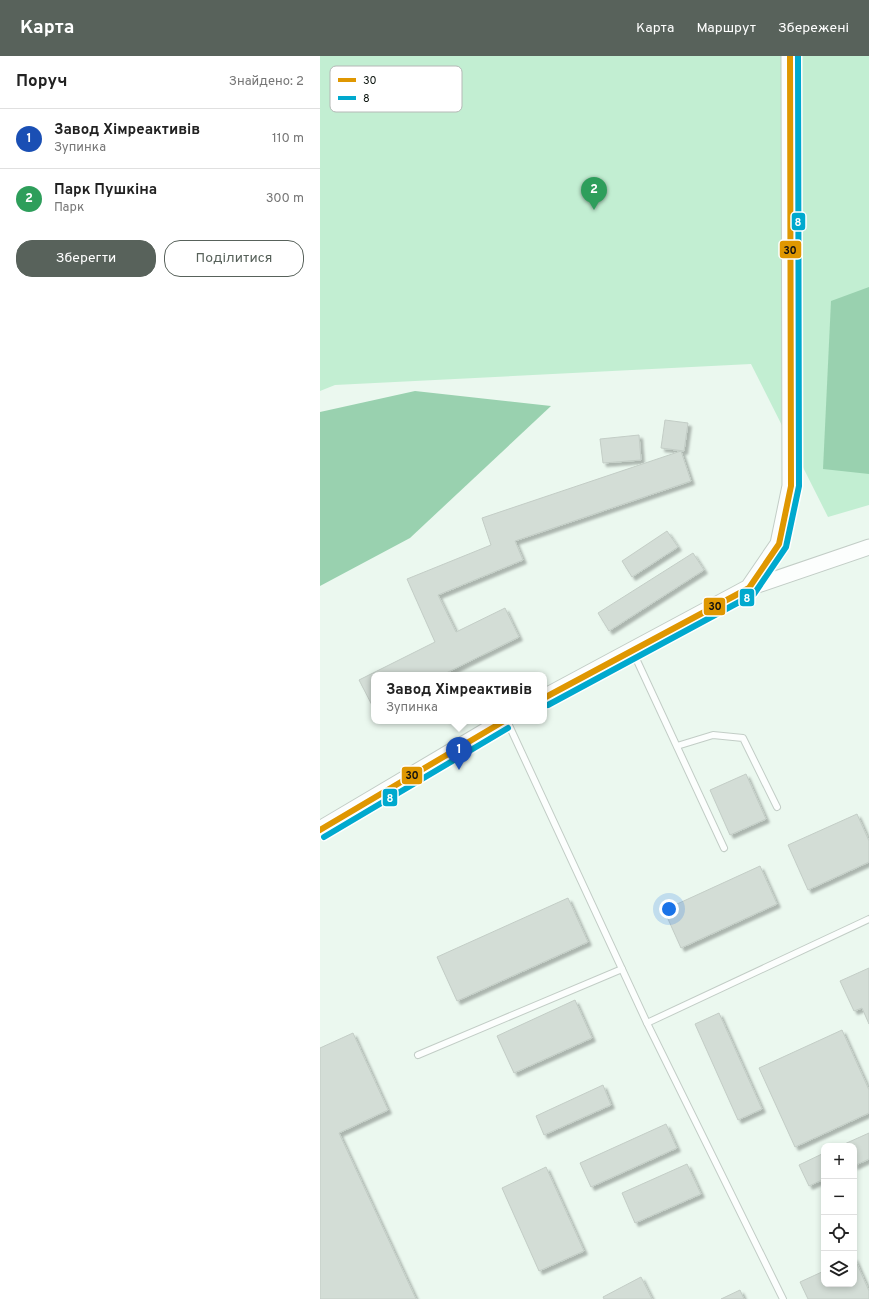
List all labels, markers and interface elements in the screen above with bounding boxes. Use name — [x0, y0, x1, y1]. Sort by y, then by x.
text: Карта — [20, 16, 74, 40]
text: Карта — [636, 20, 674, 37]
text: Маршрут — [696, 20, 756, 37]
text: Збережені — [778, 20, 849, 37]
legend — [330, 66, 462, 112]
text: Поруч — [16, 71, 68, 93]
text: Знайдено: 2 — [229, 74, 304, 90]
text: 30 — [363, 74, 377, 88]
text: 8 — [363, 92, 370, 106]
text: Завод Хімреактивів — [54, 121, 200, 140]
text: 1 — [26, 131, 32, 147]
text: 110 m — [272, 131, 304, 147]
text: Зупинка — [54, 140, 106, 156]
pin: 2 — [581, 177, 607, 210]
text: Парк Пушкіна — [54, 181, 157, 200]
text: 2 — [25, 191, 33, 207]
text: 300 m — [266, 191, 304, 207]
text: Парк — [54, 200, 84, 216]
line badge: 8 — [791, 212, 806, 231]
text: 8 — [795, 216, 802, 230]
button: Зберегти — [16, 240, 156, 277]
button: Поділитися — [164, 240, 304, 277]
line badge: 30 — [779, 240, 802, 259]
text: 30 — [783, 244, 797, 258]
line badge: 8 — [739, 588, 755, 607]
text: 8 — [744, 592, 751, 606]
line badge: 30 — [703, 597, 726, 616]
text: 30 — [708, 600, 722, 614]
popup — [371, 672, 547, 724]
text: Завод Хімреактивів — [386, 681, 532, 700]
text: Зупинка — [386, 700, 438, 716]
pin: 1 — [446, 737, 472, 770]
line badge: 30 — [401, 766, 423, 785]
text: 30 — [405, 769, 419, 783]
line badge: 8 — [382, 788, 398, 807]
text: 8 — [387, 792, 394, 806]
your location — [659, 899, 679, 919]
map controls — [821, 1143, 857, 1287]
button: + — [821, 1143, 857, 1179]
button: − — [821, 1179, 857, 1215]
button: locate — [821, 1215, 857, 1251]
button: layers — [821, 1251, 857, 1287]

